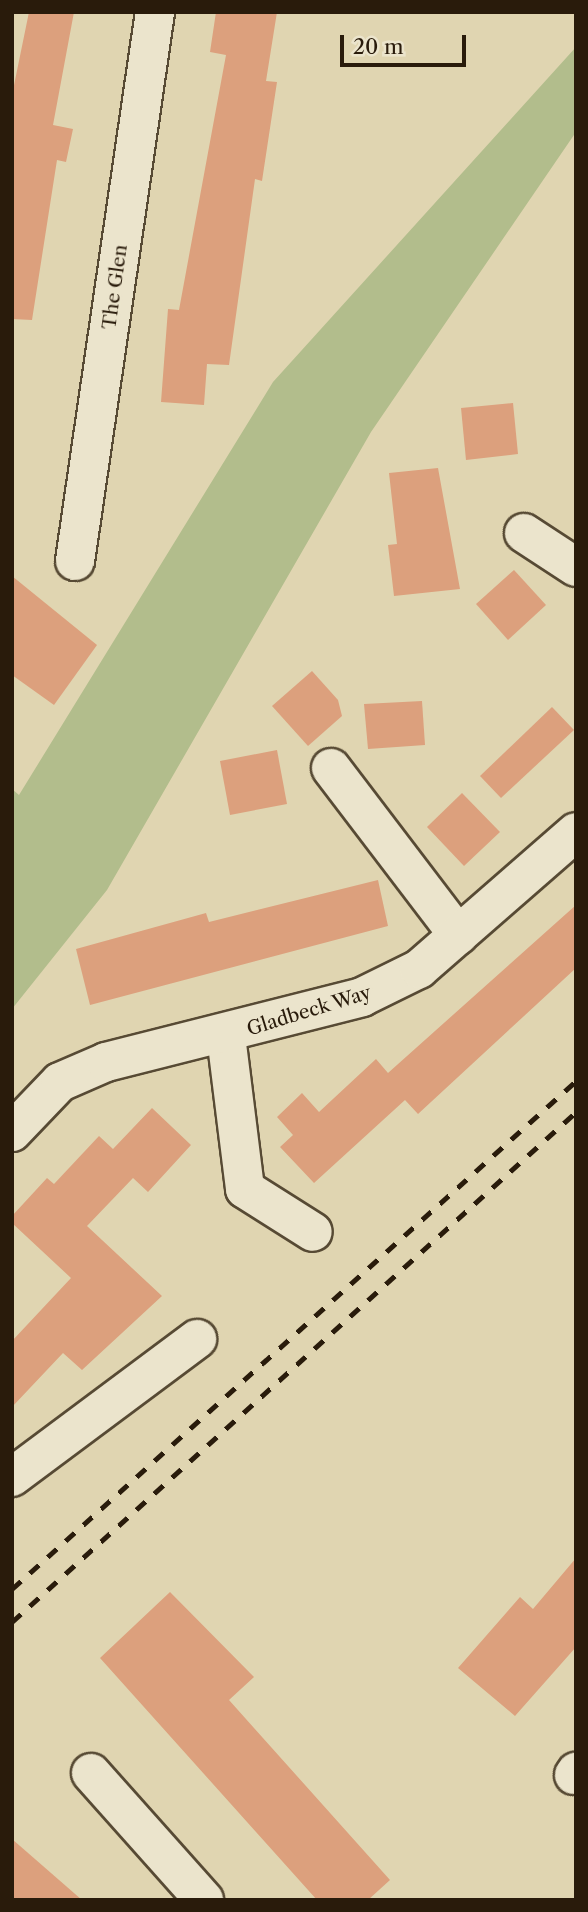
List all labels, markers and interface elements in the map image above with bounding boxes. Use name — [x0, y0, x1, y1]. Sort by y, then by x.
scale bar — [343, 21, 469, 65]
text: 20 m — [353, 34, 404, 59]
street label: The Glen — [98, 243, 132, 331]
street label: Gladbeck Way — [244, 981, 374, 1041]

